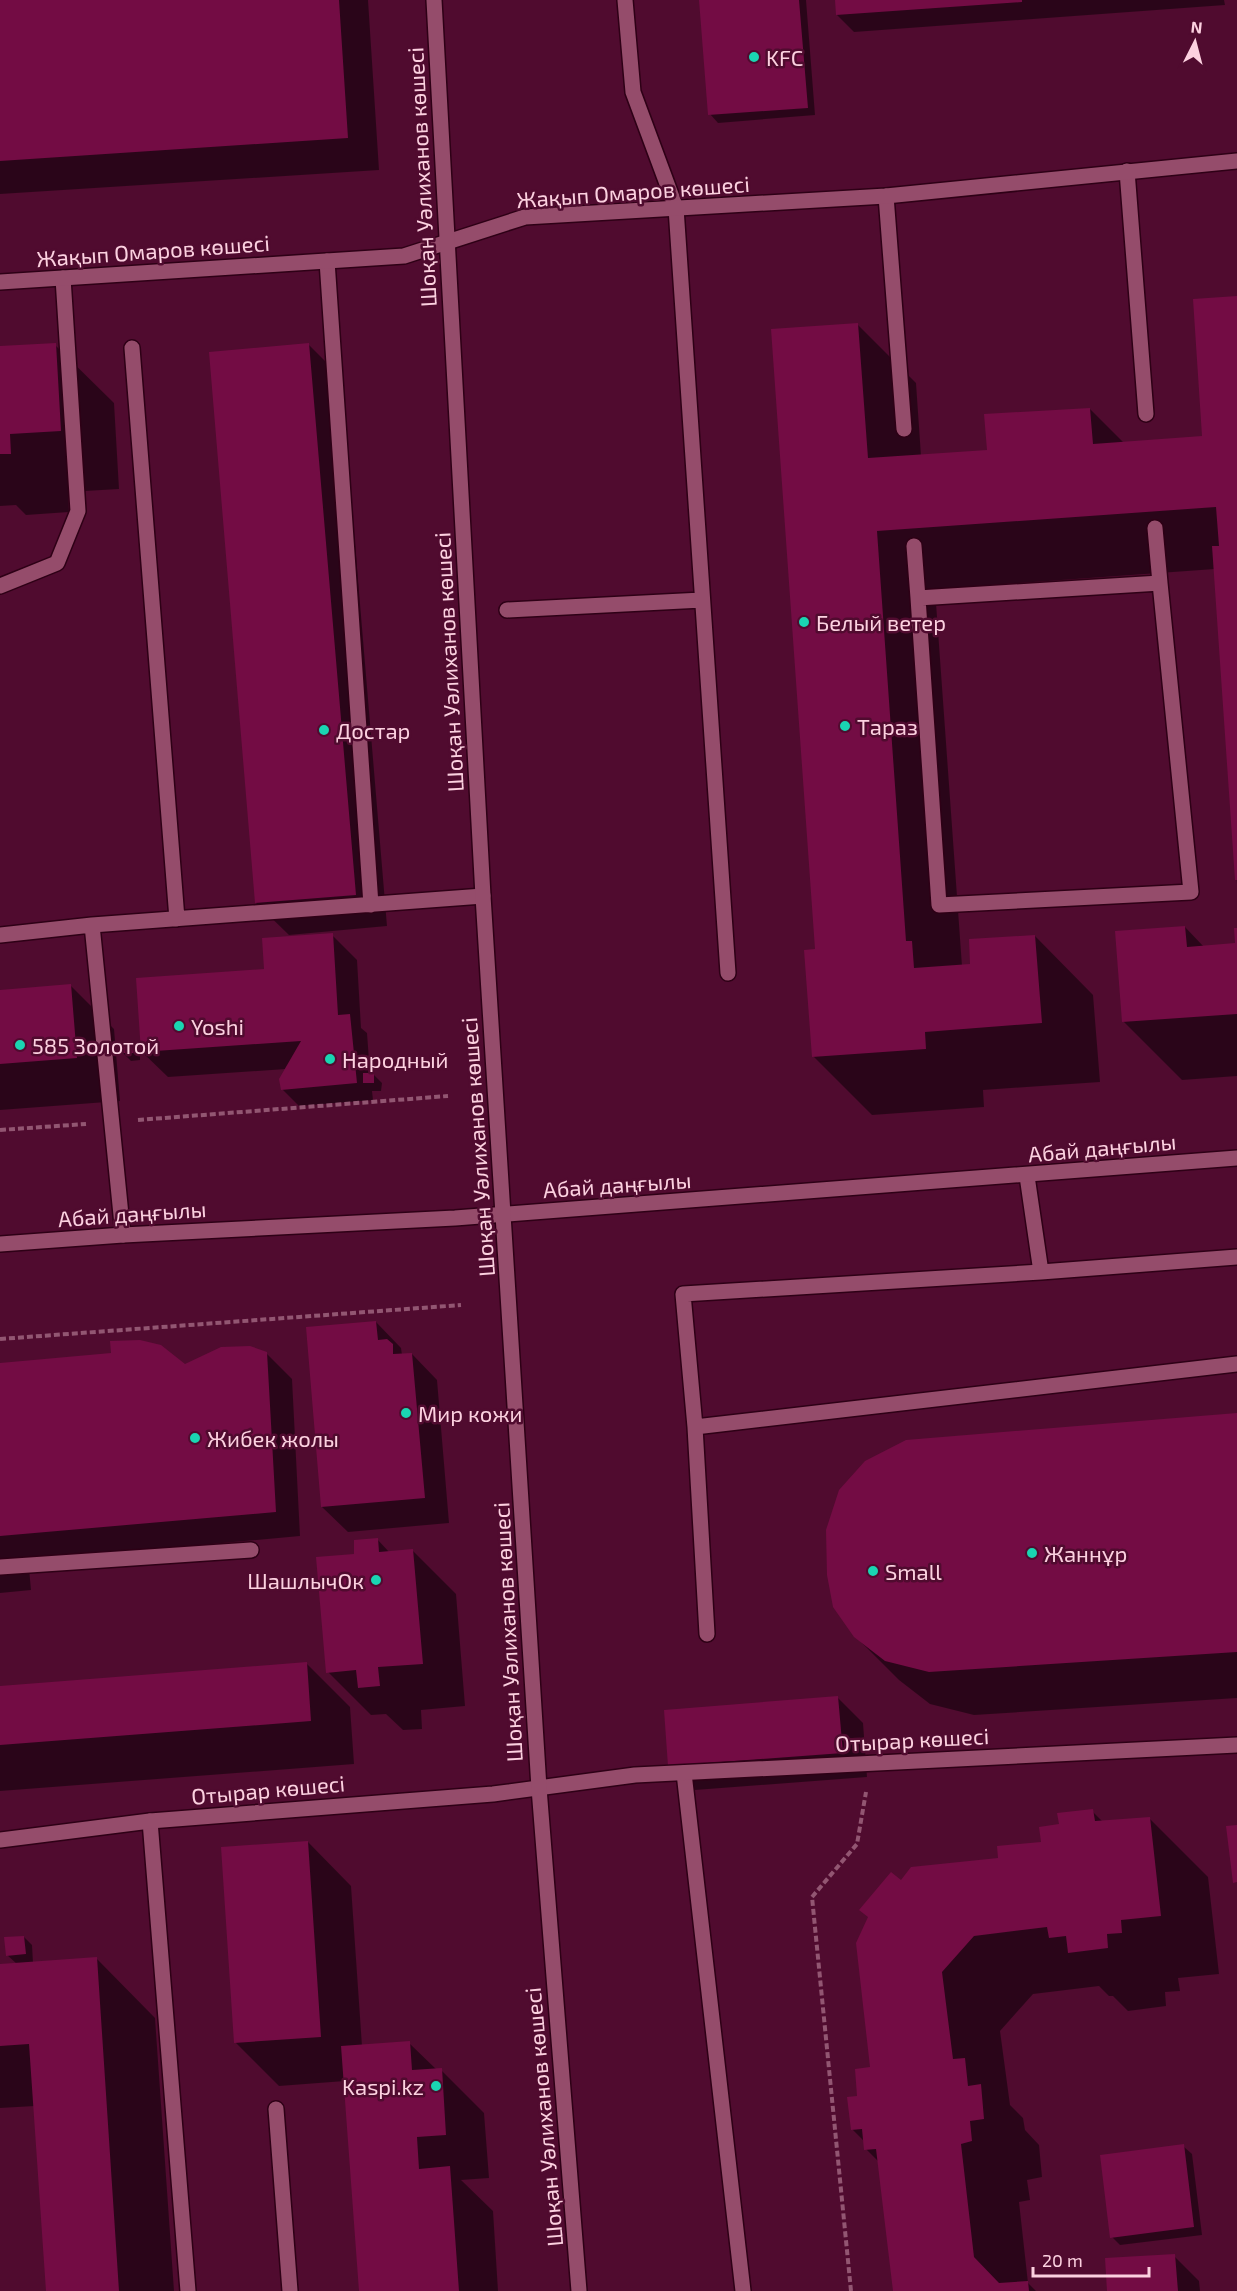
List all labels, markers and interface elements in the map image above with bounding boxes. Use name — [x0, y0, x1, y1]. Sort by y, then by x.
north arrow — [1165, 12, 1225, 72]
text: N — [1190, 17, 1203, 37]
place label: KFC — [766, 44, 803, 70]
street label: Шоқан Уәлиханов көшесі — [401, 46, 441, 308]
marker: KFC — [747, 50, 761, 64]
street label: Жақып Омаров көшесі — [516, 170, 750, 212]
street label: Жақып Омаров көшесі — [36, 229, 270, 271]
street label: Шоқан Уәлиханов көшесі — [428, 531, 468, 793]
place label: Белый ветер — [816, 609, 946, 635]
marker: Белый ветер — [797, 615, 811, 629]
place label: Тараз — [857, 713, 918, 739]
place label: Достар — [336, 717, 410, 743]
marker: Тараз — [838, 719, 852, 733]
marker: Достар — [317, 723, 331, 737]
place label: Yoshi — [191, 1013, 244, 1039]
street label: Шоқан Уәлиханов көшесі — [455, 1016, 499, 1278]
marker: Yoshi — [172, 1019, 186, 1033]
place label: 585 Золотой — [32, 1032, 159, 1058]
marker: 585 Золотой — [13, 1038, 27, 1052]
place label: Народный — [342, 1046, 448, 1072]
marker: Народный — [323, 1052, 337, 1066]
street label: Абай даңғылы — [1027, 1128, 1177, 1166]
street label: Абай даңғылы — [542, 1166, 692, 1202]
street label: Абай даңғылы — [57, 1195, 207, 1231]
place label: Мир кожи — [418, 1400, 522, 1426]
marker: Мир кожи — [399, 1406, 413, 1420]
place label: Жибек жолы — [207, 1425, 339, 1451]
marker: Жибек жолы — [188, 1431, 202, 1445]
street label: Шоқан Уәлиханов көшесі — [487, 1501, 527, 1763]
place label: Жаннұр — [1044, 1540, 1127, 1566]
marker: Жаннұр — [1025, 1546, 1039, 1560]
place label: Small — [885, 1558, 942, 1584]
marker: Small — [866, 1564, 880, 1578]
place label: ШашлычОк — [247, 1567, 364, 1593]
marker: ШашлычОк — [369, 1573, 383, 1587]
street label: Отырар көшесі — [834, 1722, 990, 1756]
street label: Отырар көшесі — [190, 1769, 346, 1809]
street label: Шоқан Уәлиханов көшесі — [519, 1986, 567, 2248]
place label: Kaspi.kz — [342, 2073, 424, 2099]
marker: Kaspi.kz — [429, 2079, 443, 2093]
scale bar — [1033, 2240, 1148, 2278]
text: 20 m — [1042, 2249, 1083, 2271]

